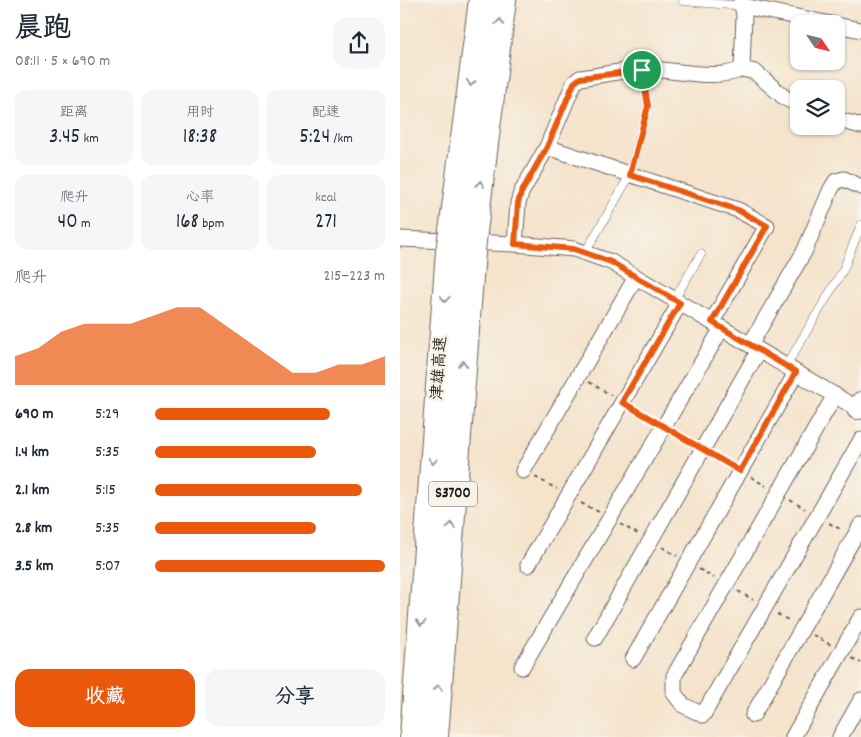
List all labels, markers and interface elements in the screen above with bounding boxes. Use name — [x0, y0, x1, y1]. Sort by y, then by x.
text: 晨跑 — [15, 11, 71, 51]
north arrow — [790, 15, 845, 70]
map controls — [790, 15, 845, 135]
button: share — [333, 17, 385, 69]
one-way arrow — [494, 18, 505, 26]
pin — [621, 49, 663, 91]
text: 08:11 · 5 × 690 m — [15, 50, 110, 73]
icon: arrive — [628, 56, 656, 84]
one-way arrow — [467, 79, 477, 87]
button: layers — [790, 80, 845, 135]
text: 距离 — [60, 103, 88, 123]
text: 用时 — [186, 103, 214, 123]
text: 配速 — [312, 103, 340, 123]
text: 3.45 — [49, 123, 80, 153]
text: 18:38 — [183, 123, 217, 153]
text: 5:24 — [299, 123, 330, 153]
text: km — [80, 129, 99, 149]
text: /km — [330, 129, 353, 149]
one-way arrow — [474, 179, 485, 187]
text: 爬升 — [60, 188, 88, 208]
text: 心率 — [186, 188, 214, 208]
text: kcal — [315, 188, 337, 208]
text: 40 — [58, 208, 78, 238]
text: 168 — [176, 208, 199, 238]
text: 271 — [315, 208, 337, 238]
text: m — [78, 214, 91, 234]
text: bpm — [199, 214, 224, 234]
text: 215–223 m — [323, 265, 385, 288]
text: 爬升 — [15, 267, 47, 290]
one-way arrow — [440, 295, 451, 303]
street label: 津雄高速 — [426, 335, 454, 401]
one-way arrow — [457, 360, 468, 368]
text: 690 m — [15, 403, 54, 426]
text: 5:29 — [95, 403, 119, 426]
text: 1.4 km — [15, 441, 49, 464]
text: 5:35 — [95, 441, 120, 464]
one-way arrow — [428, 457, 439, 465]
text: 2.1 km — [15, 479, 49, 502]
text: 5:15 — [95, 479, 116, 502]
road number: S3700 — [429, 482, 477, 506]
text: 2.8 km — [15, 517, 52, 540]
text: 5:35 — [95, 517, 120, 540]
one-way arrow — [445, 522, 456, 530]
text: 3.5 km — [15, 555, 53, 578]
text: 5:07 — [95, 555, 120, 578]
one-way arrow — [415, 619, 426, 627]
button: 收藏 — [15, 669, 195, 727]
button: 分享 — [205, 669, 385, 727]
one-way arrow — [433, 684, 444, 692]

